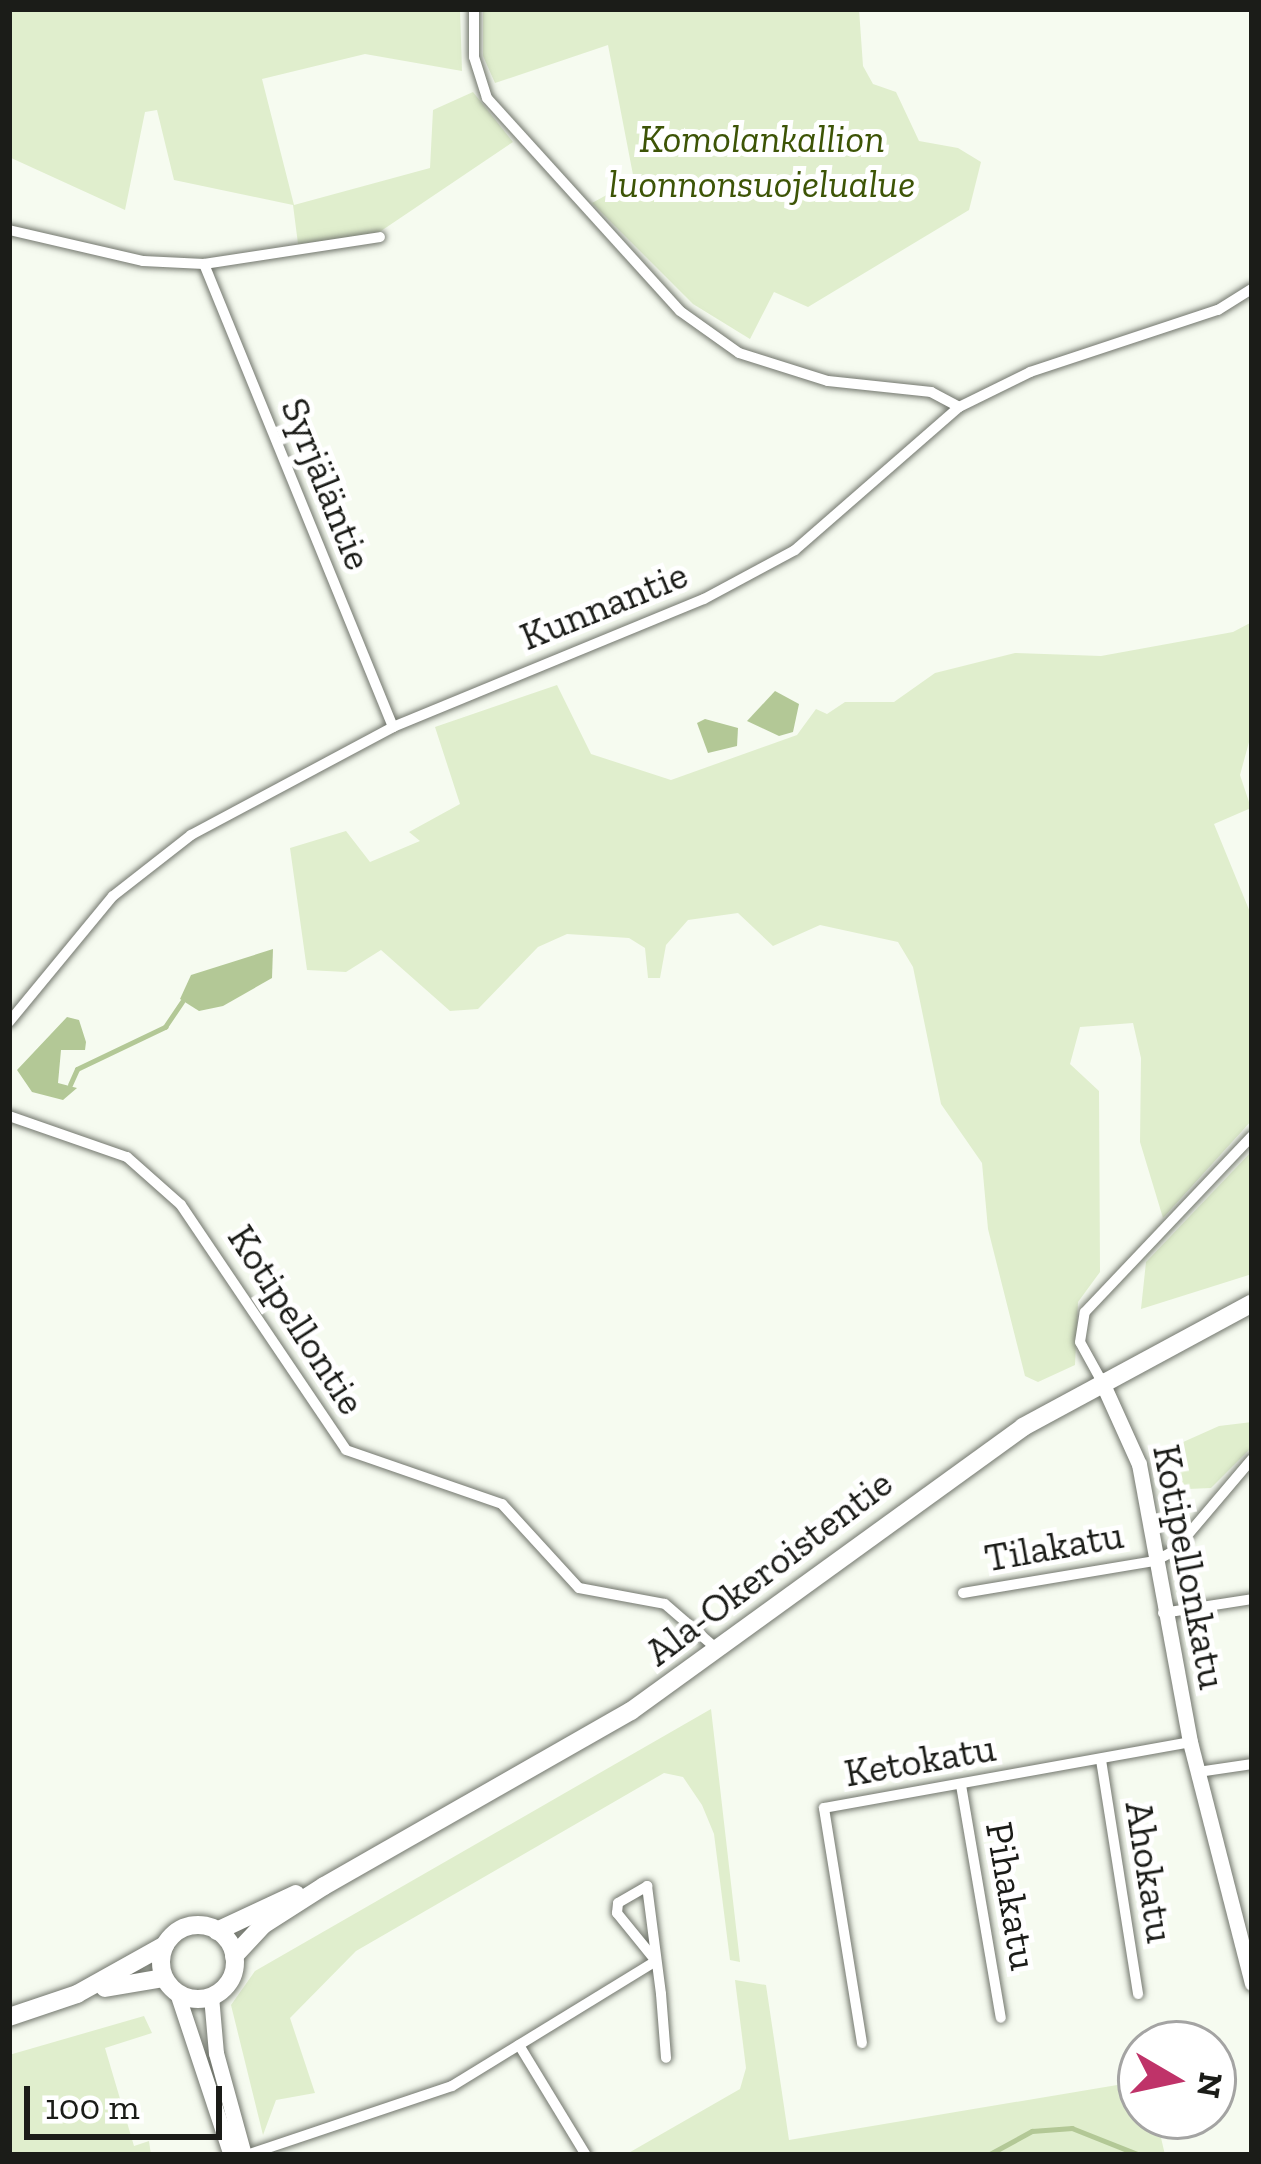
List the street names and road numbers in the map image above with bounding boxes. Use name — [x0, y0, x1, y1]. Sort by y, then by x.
street label: Syrjäläntie — [270, 391, 382, 577]
street label: Kunnantie — [514, 551, 694, 661]
street label: Kotipellontie — [217, 1217, 375, 1423]
street label: Kotipellonkatu — [1142, 1441, 1236, 1693]
street label: Ala-Okeroistentie — [636, 1460, 902, 1676]
street label: Tilakatu — [981, 1512, 1127, 1582]
street label: Ketokatu — [841, 1725, 999, 1797]
street label: Ahokatu — [1115, 1798, 1183, 1946]
street label: Pihakatu — [975, 1818, 1047, 1974]

